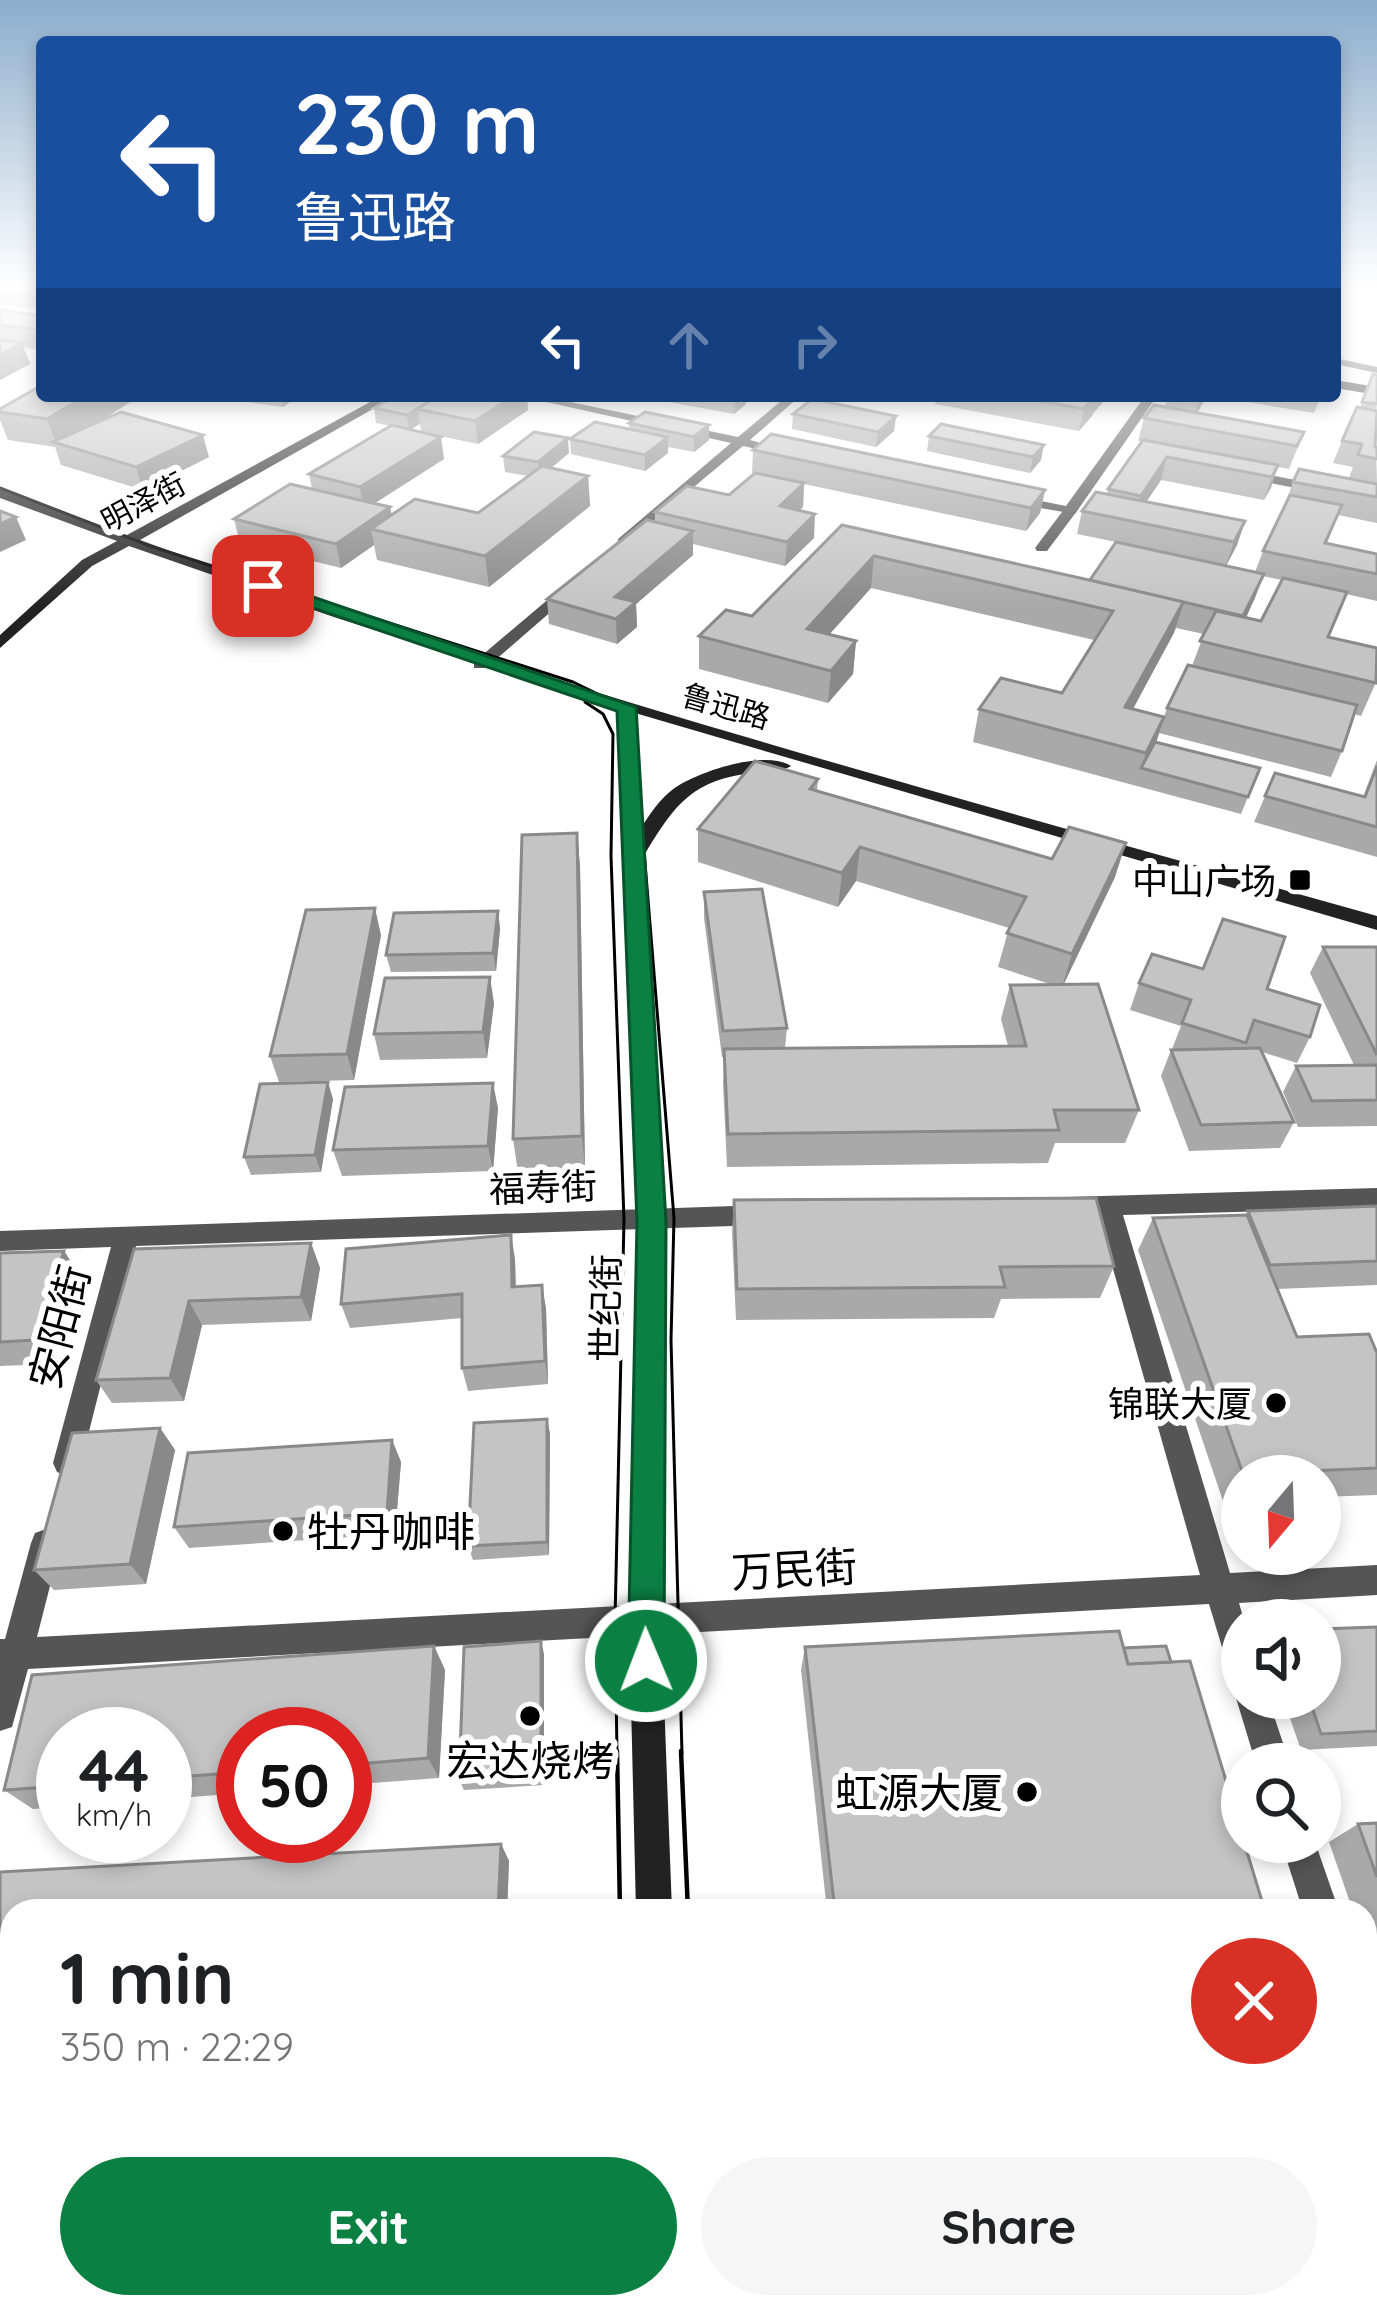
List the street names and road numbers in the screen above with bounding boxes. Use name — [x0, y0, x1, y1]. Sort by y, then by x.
street label: 明泽街 — [94, 464, 192, 540]
street label: 鲁迅路 — [678, 675, 774, 737]
street label: 福寿街 — [488, 1163, 598, 1211]
street label: 世纪街 — [582, 1254, 628, 1362]
street label: 安阳街 — [17, 1259, 101, 1395]
street label: 万民街 — [730, 1539, 858, 1599]

